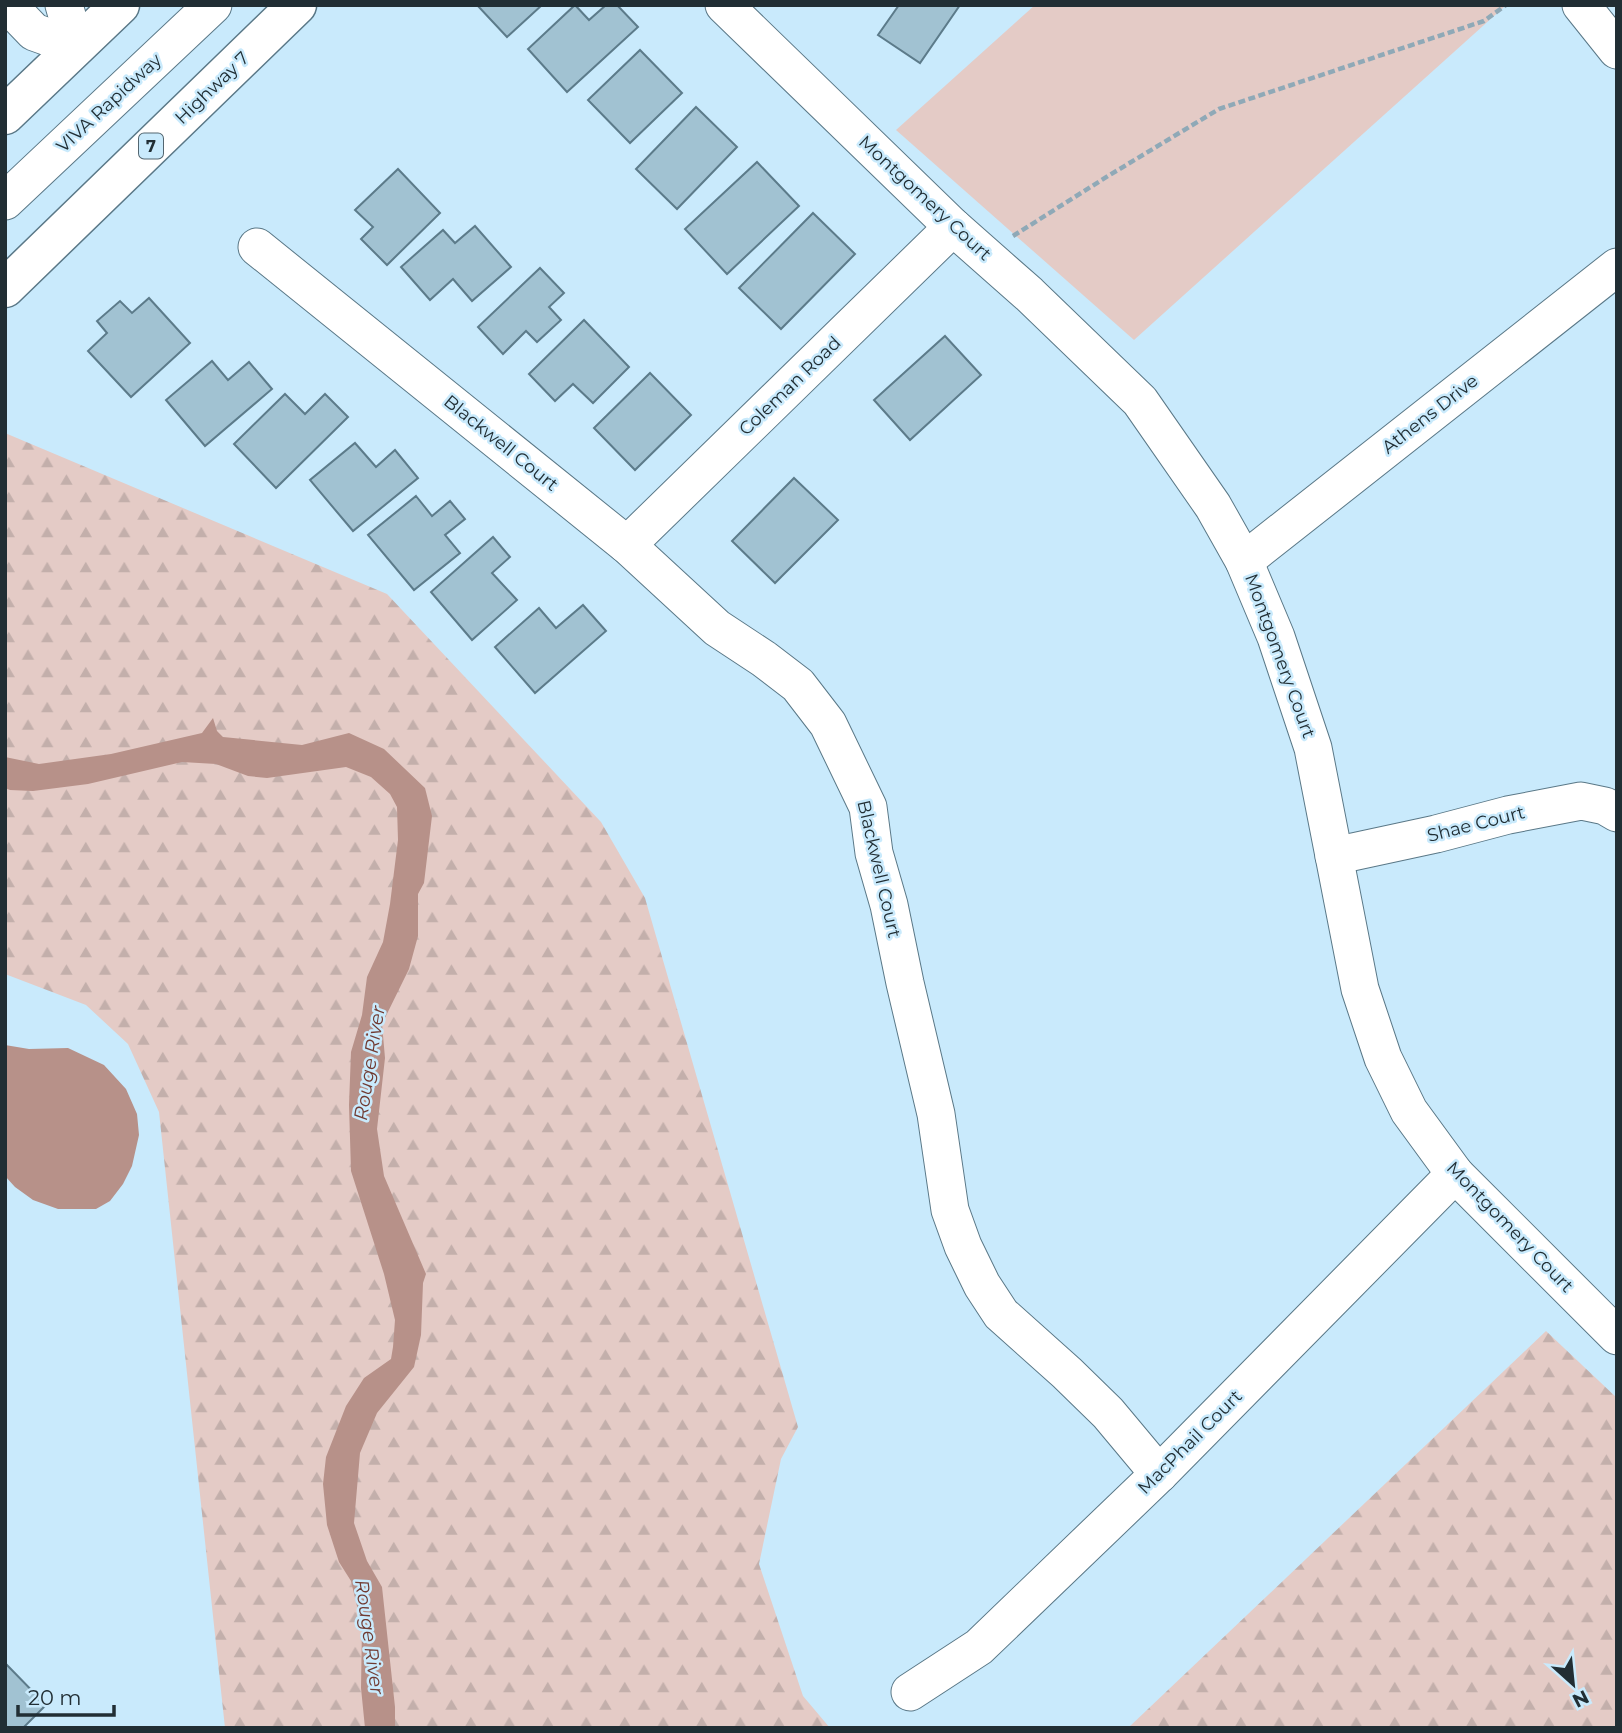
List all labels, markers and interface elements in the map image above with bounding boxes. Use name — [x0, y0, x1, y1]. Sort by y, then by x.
street label: Highway 7 — [170, 47, 254, 129]
street label: VIVA Rapidway — [52, 49, 166, 157]
street label: Montgomery Court — [854, 131, 996, 265]
road number: 7 — [139, 134, 163, 158]
street label: Coleman Road — [735, 332, 845, 440]
street label: Athens Drive — [1378, 370, 1483, 458]
street label: Blackwell Court — [439, 390, 563, 496]
street label: Montgomery Court — [1240, 571, 1320, 741]
street label: Blackwell Court — [852, 798, 906, 940]
street label: Shae Court — [1425, 801, 1527, 847]
water label: Rouge River — [349, 1004, 390, 1122]
street label: Montgomery Court — [1442, 1157, 1578, 1297]
street label: MacPhail Court — [1133, 1385, 1247, 1499]
water label: Rouge River — [350, 1578, 389, 1696]
north arrow — [1538, 1649, 1608, 1719]
scale bar — [18, 1674, 114, 1718]
text: 20 m — [28, 1685, 82, 1710]
text: N — [1568, 1685, 1593, 1712]

